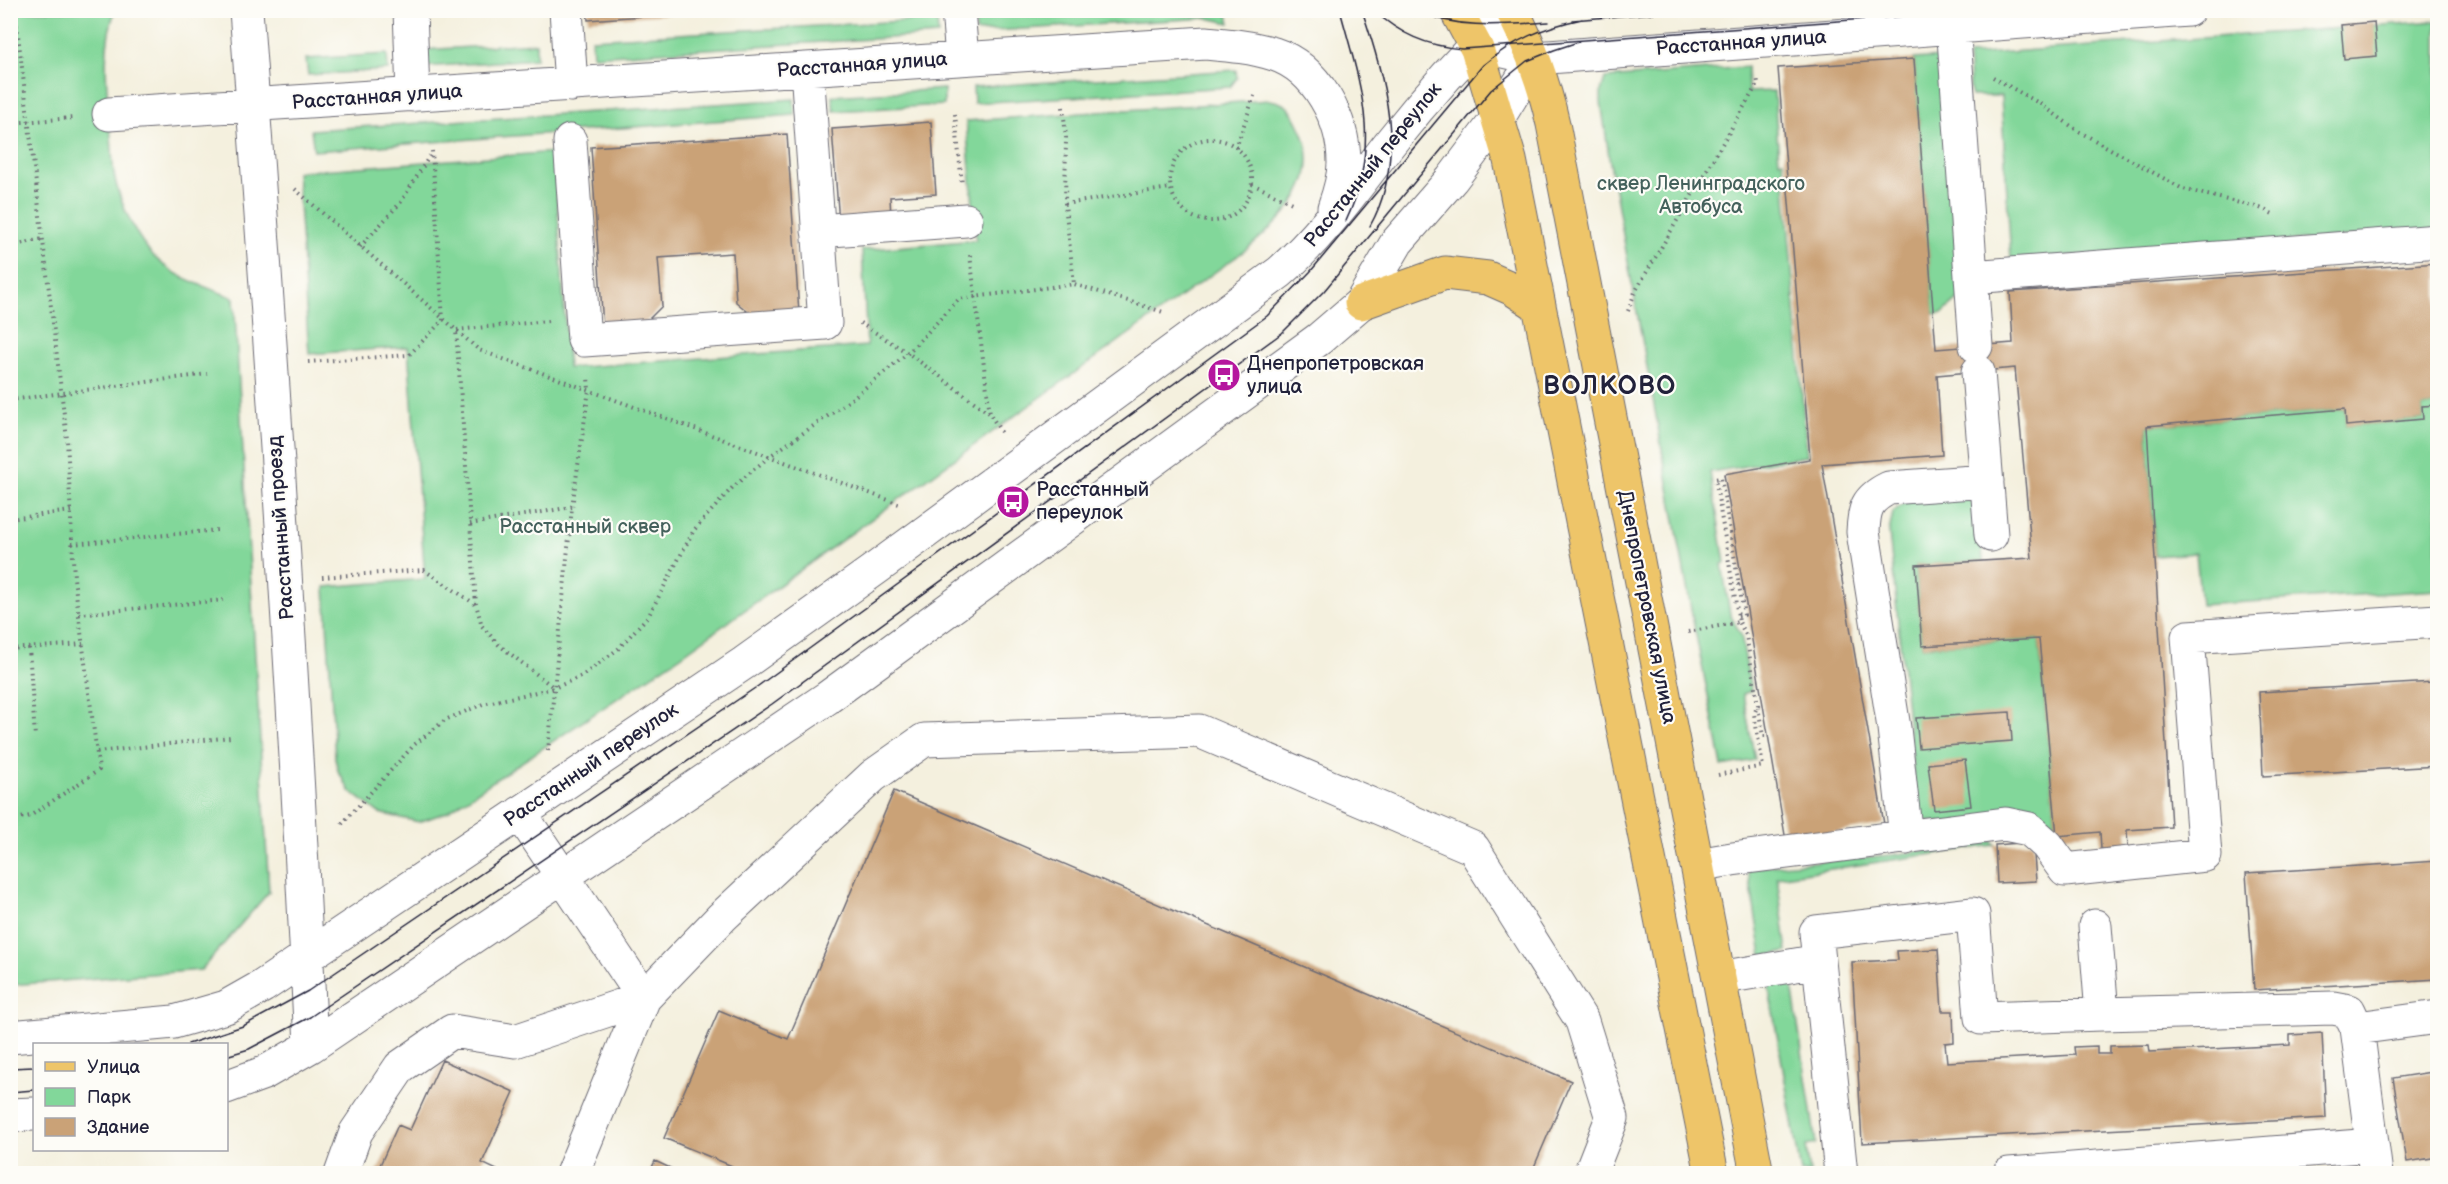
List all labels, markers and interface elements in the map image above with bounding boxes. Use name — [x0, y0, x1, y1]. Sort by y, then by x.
street label: Расстанная улица — [1655, 25, 1827, 61]
street label: Расстанная улица — [776, 47, 948, 83]
street label: Расстанный переулок — [1299, 77, 1447, 252]
street label: Расстанная улица — [291, 79, 463, 115]
park label: сквер Ленинградского Автобуса — [1597, 172, 1805, 219]
place label: Днепропетровская улица — [1247, 352, 1424, 399]
bus stop icon: Днепропетровская улица — [1206, 357, 1242, 393]
district label: ВОЛКОВО — [1543, 371, 1677, 402]
street label: Расстанный проезд — [263, 435, 299, 621]
place label: Расстанный переулок — [1036, 478, 1149, 525]
bus stop icon: Расстанный переулок — [995, 484, 1031, 520]
street label: Днепропетровская улица — [1613, 488, 1682, 726]
park label: Расстанный сквер — [499, 515, 672, 539]
street label: Расстанный переулок — [499, 697, 683, 832]
legend — [33, 1043, 228, 1151]
text: Улица — [87, 1057, 141, 1078]
text: Парк — [87, 1087, 131, 1108]
text: Здание — [87, 1117, 149, 1138]

